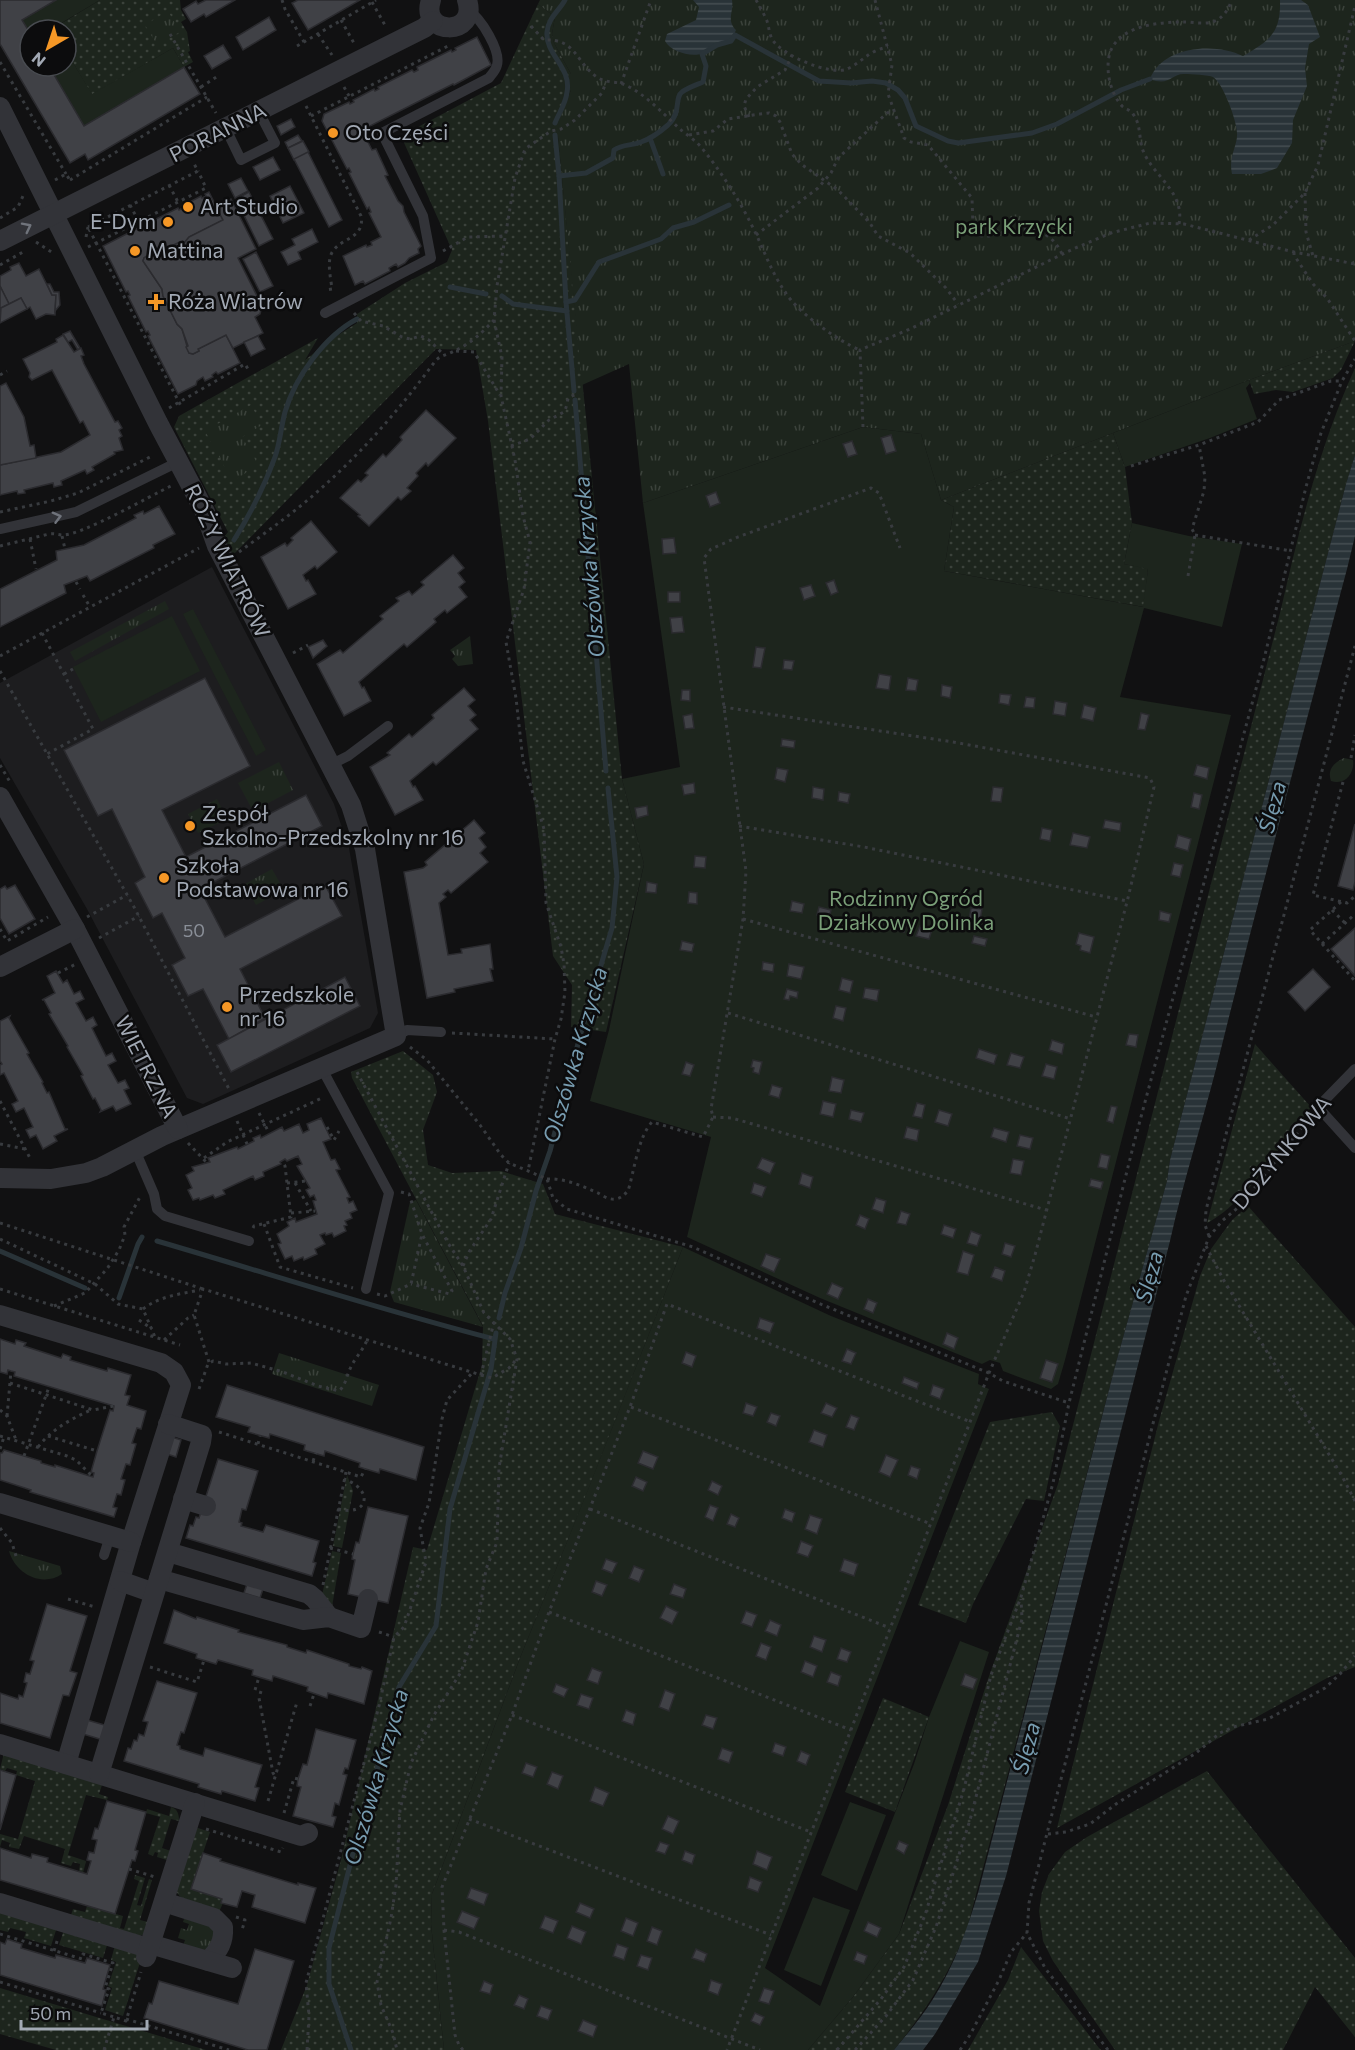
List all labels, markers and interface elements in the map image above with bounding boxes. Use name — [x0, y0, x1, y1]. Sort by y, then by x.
north arrow — [18, 18, 78, 78]
text: N — [28, 49, 49, 71]
street label: PORANNA — [165, 97, 270, 167]
place label: Oto Części — [345, 119, 448, 144]
marker: Oto Części — [326, 126, 340, 140]
place label: Art Studio — [200, 193, 298, 218]
marker: Art Studio — [181, 200, 195, 214]
place label: E-Dym — [90, 208, 156, 233]
park label: park Krzycki — [955, 213, 1073, 238]
marker: E-Dym — [161, 215, 175, 229]
one-way arrow — [20, 223, 31, 235]
place label: Mattina — [147, 237, 224, 262]
marker: Mattina — [128, 244, 142, 258]
place label: Róża Wiatrów — [168, 288, 303, 313]
marker: Róża Wiatrów — [149, 295, 163, 309]
water label: Olszówka Krzycka — [567, 475, 610, 659]
street label: RÓŻY WIATRÓW — [180, 480, 276, 641]
one-way arrow — [52, 511, 62, 524]
water label: Ślęza — [1252, 778, 1291, 836]
place label: Zespół Szkolno-Przedszkolny nr 16 — [202, 800, 464, 849]
marker: Zespół Szkolno-Przedszkolny nr 16 — [183, 819, 197, 833]
place label: Szkoła Podstawowa nr 16 — [176, 852, 349, 901]
marker: Szkoła Podstawowa nr 16 — [157, 871, 171, 885]
park label: Rodzinny Ogród Działkowy Dolinka — [818, 885, 994, 934]
house number: 50 — [183, 919, 205, 941]
water label: Olszówka Krzycka — [536, 964, 613, 1146]
place label: Przedszkole nr 16 — [239, 981, 354, 1030]
marker: Przedszkole nr 16 — [220, 1000, 234, 1014]
street label: WIETRZNA — [111, 1011, 184, 1122]
street label: DOŻYNKOWA — [1226, 1090, 1336, 1214]
water label: Ślęza — [1129, 1248, 1168, 1306]
water label: Olszówka Krzycka — [337, 1686, 414, 1868]
water label: Ślęza — [1006, 1719, 1045, 1777]
scale bar — [21, 1993, 147, 2031]
text: 50 m — [30, 2002, 71, 2024]

